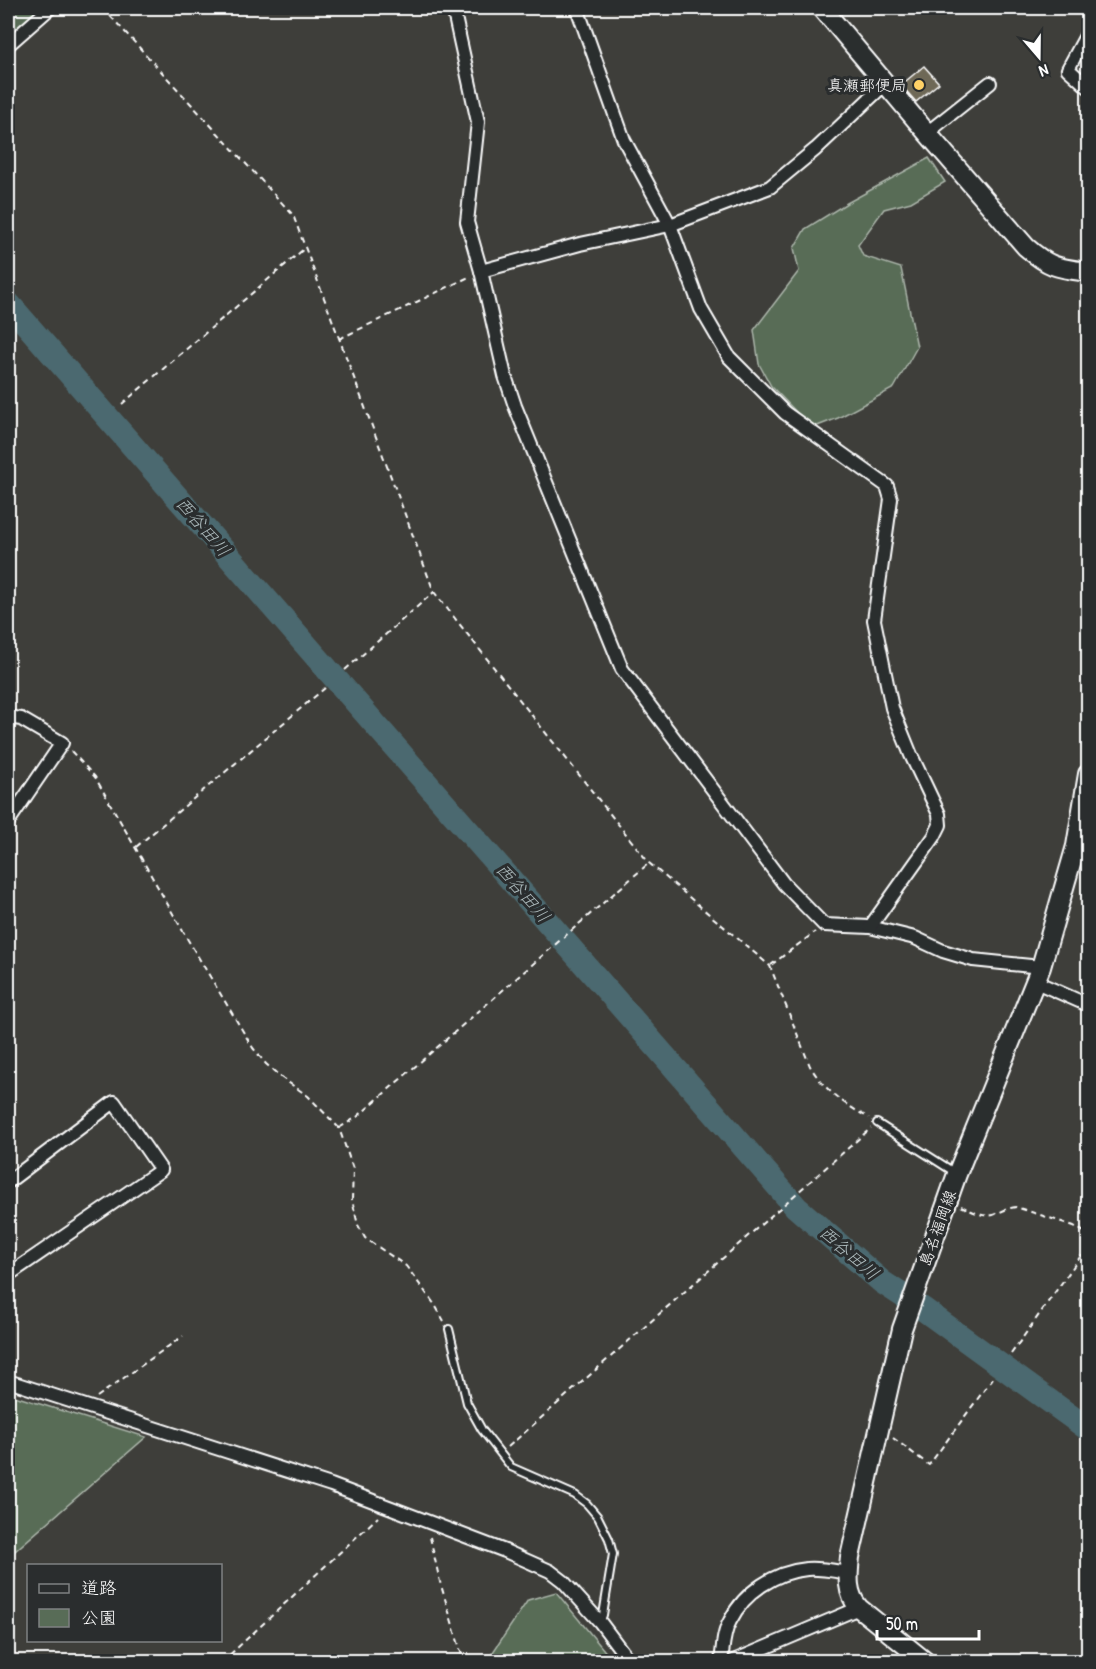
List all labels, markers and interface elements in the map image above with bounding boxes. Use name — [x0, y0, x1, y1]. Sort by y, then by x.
north arrow — [1009, 27, 1069, 87]
text: N — [1036, 59, 1052, 83]
place label: 真瀬郵便局 — [827, 74, 907, 96]
marker: 真瀬郵便局 — [912, 78, 926, 92]
water label: 西谷田川 — [170, 491, 236, 562]
water label: 西谷田川 — [490, 857, 556, 928]
street label: 島名福岡線 — [913, 1187, 961, 1269]
water label: 西谷田川 — [814, 1220, 885, 1286]
legend — [27, 1564, 222, 1642]
text: 道路 — [81, 1575, 117, 1600]
scale bar — [877, 1603, 979, 1641]
text: 公園 — [81, 1605, 117, 1630]
text: 50 m — [886, 1611, 918, 1636]

